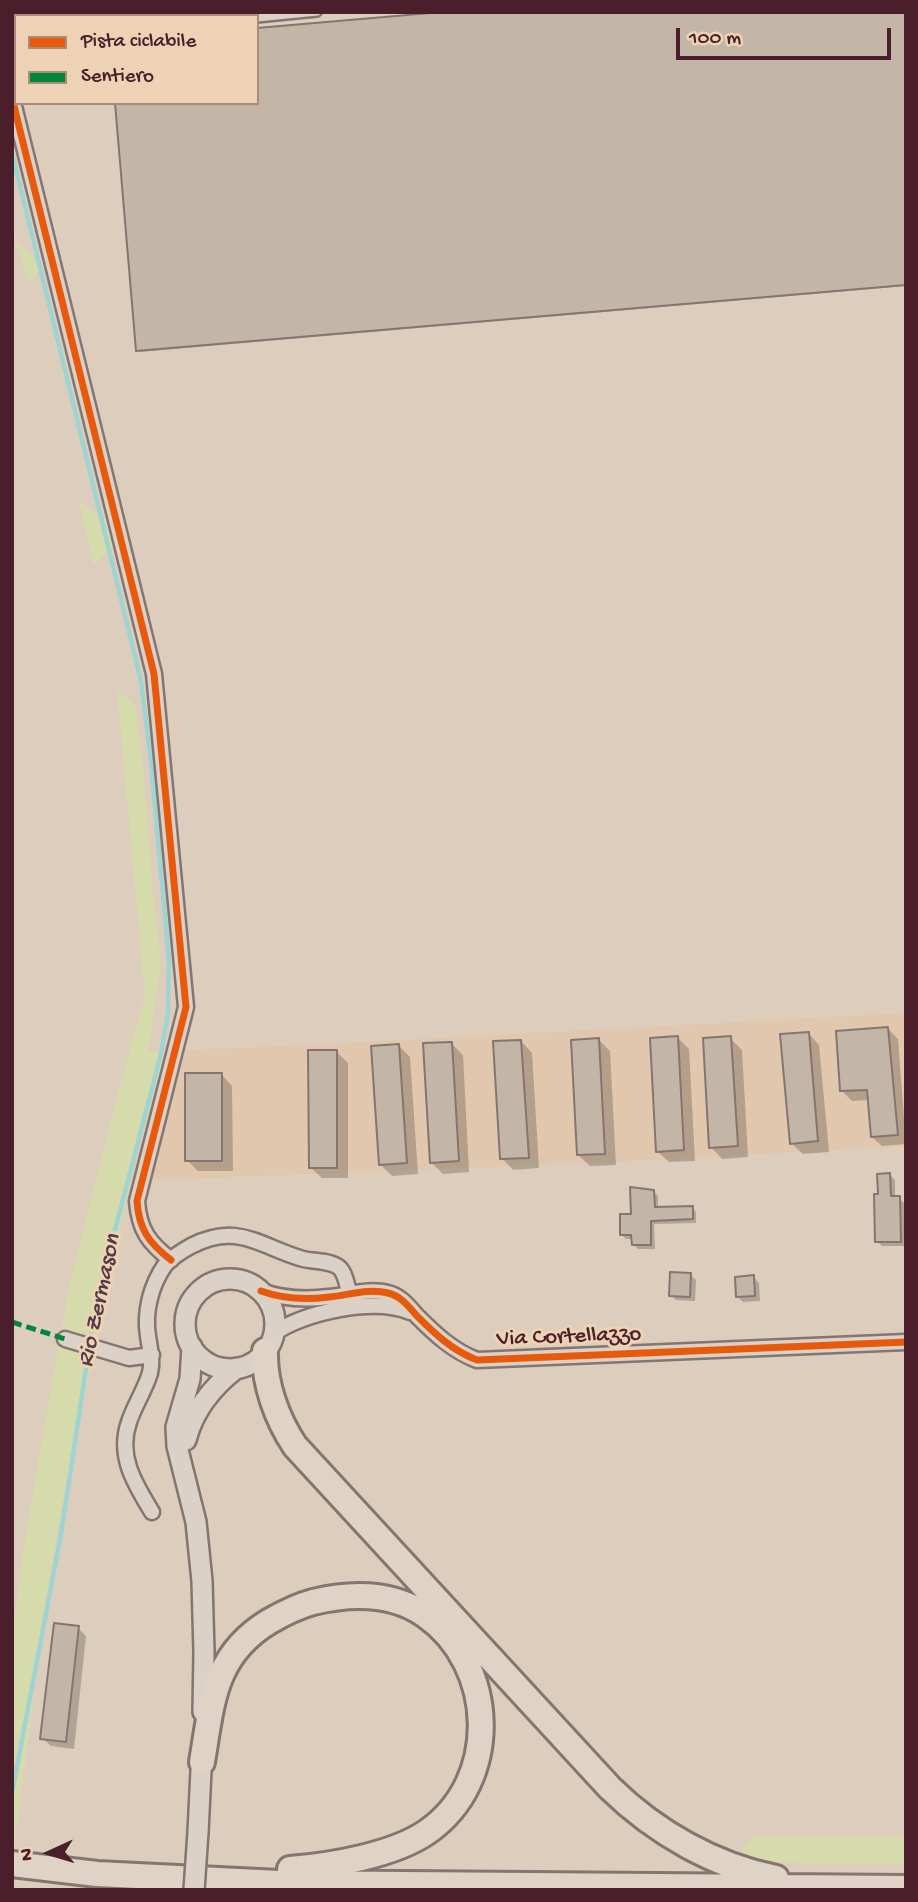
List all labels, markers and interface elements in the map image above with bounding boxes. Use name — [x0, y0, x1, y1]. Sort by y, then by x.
legend — [14, 14, 259, 105]
scale bar — [680, 14, 895, 58]
text: 100 m — [689, 27, 741, 52]
text: Pista ciclabile — [81, 30, 196, 55]
text: Sentiero — [81, 65, 154, 90]
water label: Rio Zermason — [73, 1232, 129, 1370]
street label: Via Cortellazzo — [496, 1322, 642, 1354]
north arrow — [14, 1818, 84, 1888]
text: N — [16, 1848, 39, 1861]

